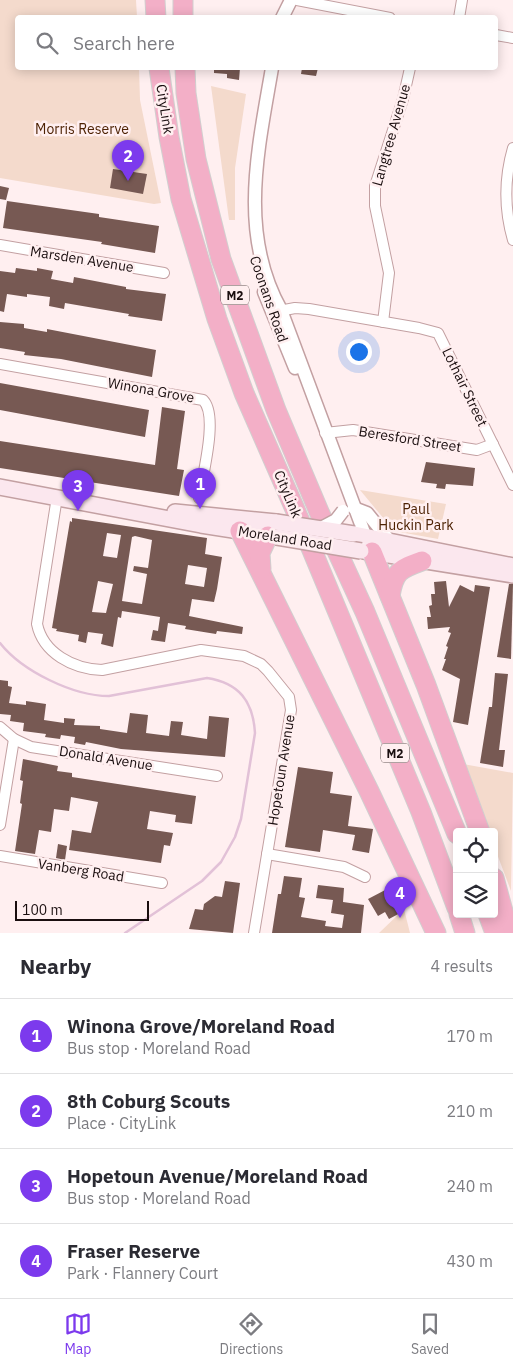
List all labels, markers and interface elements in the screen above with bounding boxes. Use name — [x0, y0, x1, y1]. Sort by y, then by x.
search box — [15, 15, 498, 70]
icon: search — [33, 29, 61, 57]
text: Search here — [73, 31, 175, 55]
street label: Langtree Avenue — [368, 82, 414, 188]
street label: CityLink — [152, 83, 178, 136]
park label: Morris Reserve — [35, 120, 129, 138]
pin: 2 — [112, 140, 144, 181]
street label: Marsden Avenue — [29, 242, 135, 276]
street label: Coonans Road — [246, 253, 292, 345]
road number: M2 — [221, 286, 249, 304]
your location — [346, 339, 372, 365]
street label: Lothair Street — [438, 345, 492, 429]
street label: Winona Grove — [106, 374, 196, 407]
street label: Beresford Street — [357, 422, 463, 456]
street label: CityLink — [270, 467, 306, 521]
pin: 1 — [184, 468, 216, 509]
pin: 3 — [62, 470, 94, 511]
park label: Paul Huckin Park — [378, 500, 454, 534]
street label: Moreland Road — [237, 522, 333, 554]
street label: Hopetoun Avenue — [263, 713, 299, 827]
street label: Donald Avenue — [58, 742, 154, 774]
road number: M2 — [381, 744, 409, 762]
map controls — [453, 828, 498, 918]
button: locate — [453, 828, 498, 873]
street label: Vanberg Road — [37, 854, 125, 886]
button: layers — [453, 873, 498, 918]
pin: 4 — [384, 877, 416, 918]
scale bar — [15, 898, 149, 921]
text: 100 m — [22, 901, 63, 919]
text: Nearby — [20, 952, 91, 980]
text: 4 results — [430, 956, 493, 976]
text: Winona Grove/Moreland Road — [67, 1014, 335, 1038]
text: 1 — [31, 1026, 41, 1046]
text: 170 m — [446, 1026, 493, 1046]
text: Bus stop · Moreland Road — [67, 1038, 251, 1058]
text: 8th Coburg Scouts — [67, 1089, 230, 1113]
text: 2 — [31, 1101, 41, 1121]
text: 210 m — [446, 1101, 493, 1121]
text: Place · CityLink — [67, 1113, 176, 1133]
text: Hopetoun Avenue/Moreland Road — [67, 1164, 368, 1188]
text: 3 — [31, 1176, 41, 1196]
text: 240 m — [446, 1176, 493, 1196]
text: Bus stop · Moreland Road — [67, 1188, 251, 1208]
text: Fraser Reserve — [67, 1239, 200, 1263]
text: 4 — [31, 1251, 41, 1271]
text: 430 m — [446, 1251, 493, 1271]
text: Park · Flannery Court — [67, 1263, 218, 1283]
tab: Map — [64, 1310, 92, 1358]
tab: Directions — [220, 1310, 283, 1358]
tab: Saved — [411, 1310, 449, 1358]

